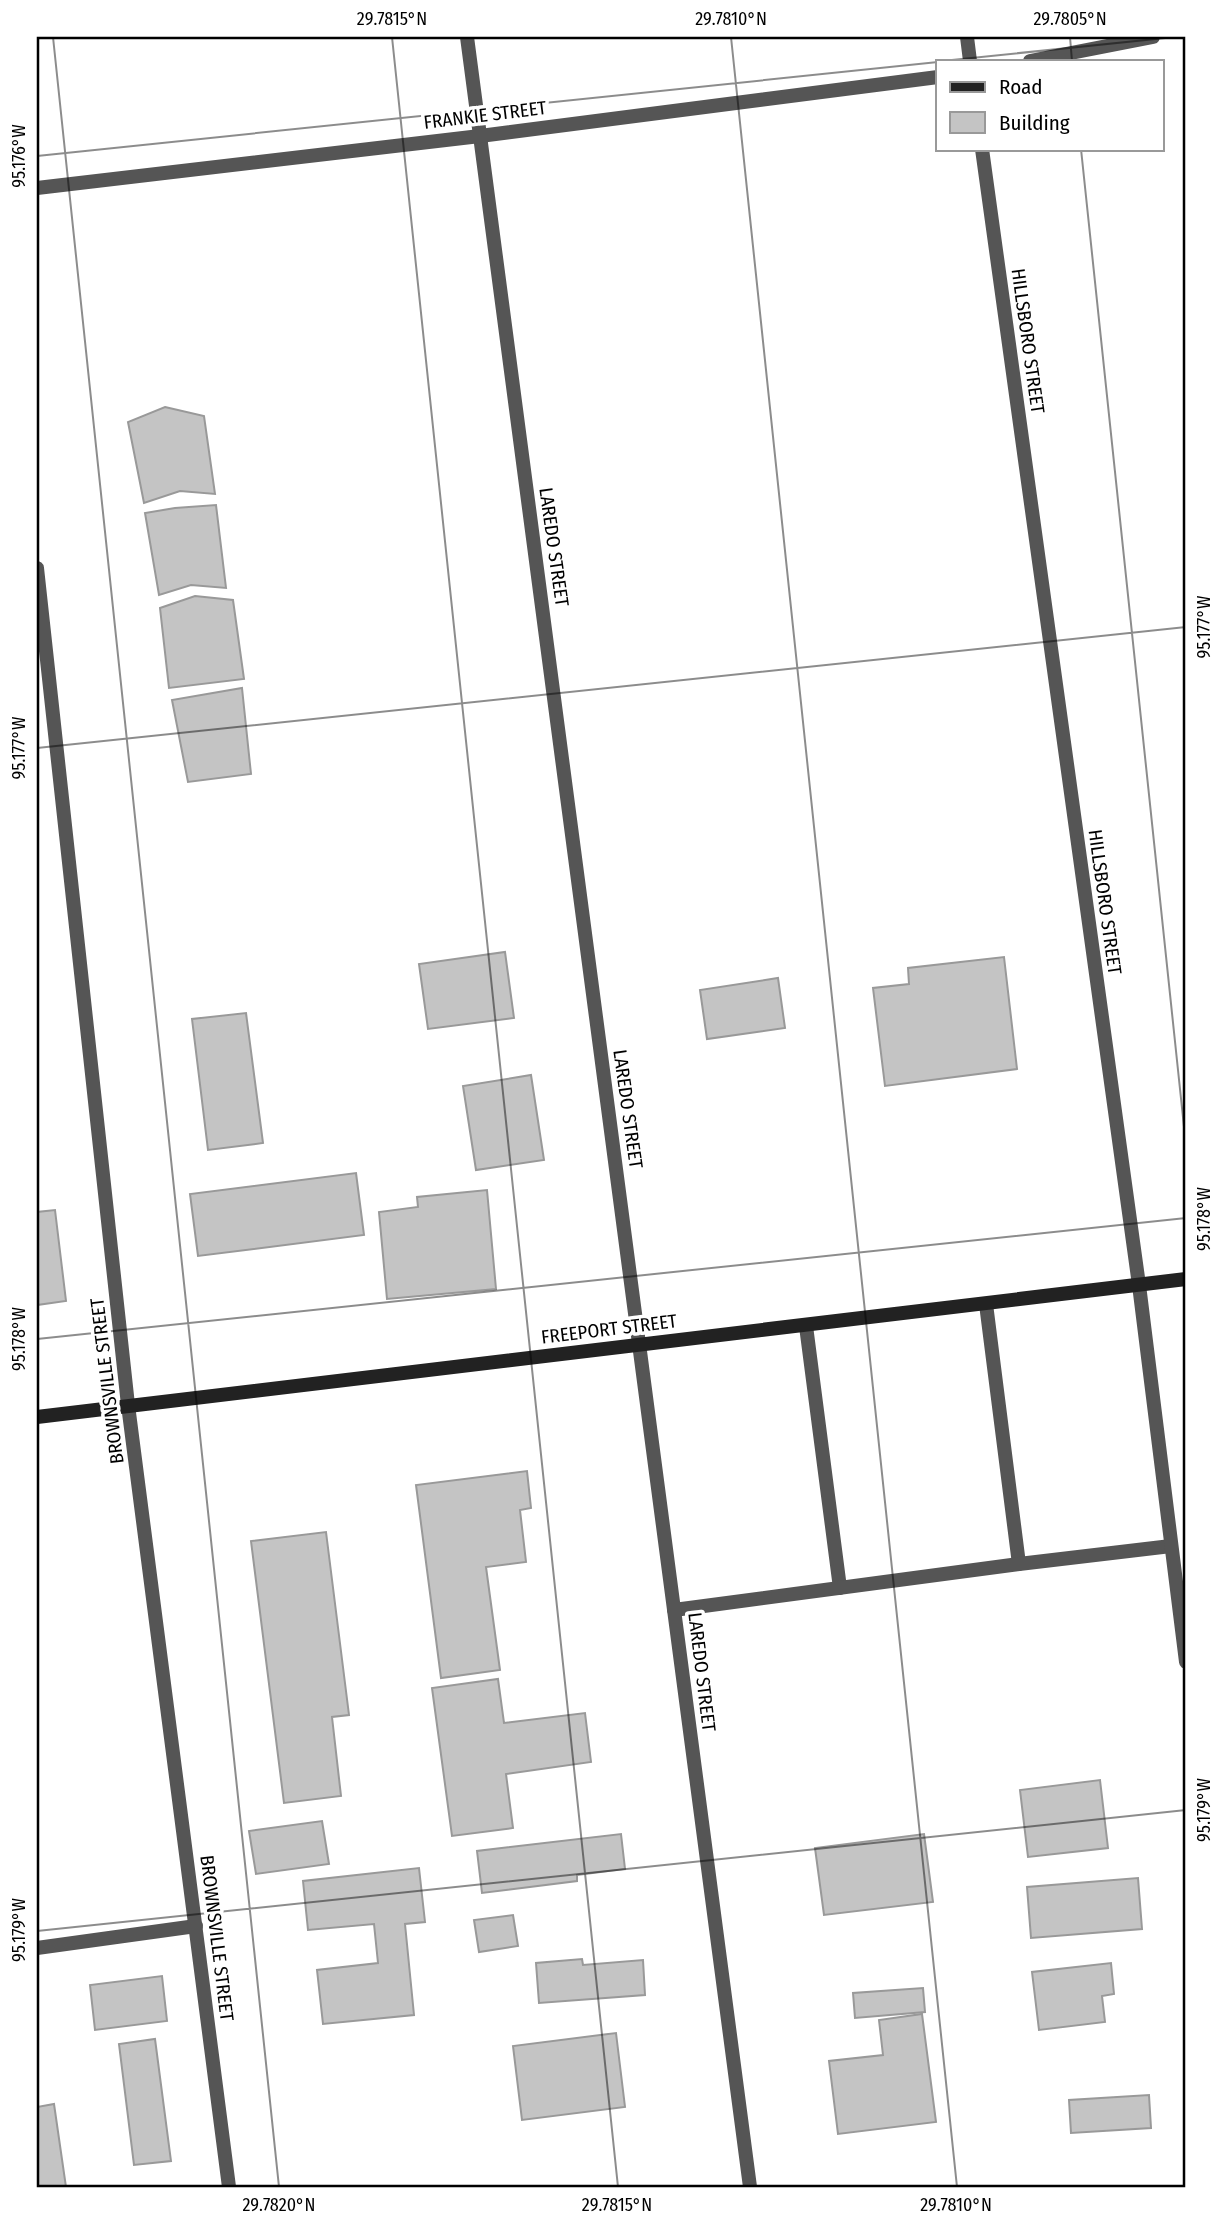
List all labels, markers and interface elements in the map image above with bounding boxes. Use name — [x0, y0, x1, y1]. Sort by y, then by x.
text: 29.7815°N — [357, 8, 427, 30]
text: 29.7810°N — [695, 8, 767, 30]
text: 29.7805°N — [1033, 8, 1107, 30]
legend — [936, 60, 1164, 150]
text: Road — [999, 74, 1043, 100]
street label: FRANKIE STREET — [422, 96, 548, 134]
text: Building — [999, 110, 1070, 136]
text: 95.176°W — [8, 124, 30, 188]
street label: HILLSBORO STREET — [1006, 267, 1050, 415]
street label: LAREDO STREET — [534, 486, 574, 608]
text: 95.177°W — [1193, 595, 1215, 658]
text: 95.177°W — [8, 716, 30, 779]
street label: HILLSBORO STREET — [1083, 828, 1127, 976]
street label: LAREDO STREET — [608, 1048, 648, 1170]
text: 95.178°W — [1193, 1187, 1215, 1251]
street label: BROWNSVILLE STREET — [85, 1297, 129, 1465]
text: 95.178°W — [8, 1307, 30, 1371]
street label: FREEPORT STREET — [540, 1309, 678, 1349]
street label: LAREDO STREET — [683, 1611, 721, 1733]
text: 95.179°W — [1193, 1778, 1215, 1842]
street label: BROWNSVILLE STREET — [195, 1854, 239, 2022]
text: 95.179°W — [8, 1898, 30, 1962]
text: 29.7820°N — [243, 2194, 315, 2216]
text: 29.7815°N — [582, 2194, 652, 2216]
text: 29.7810°N — [920, 2194, 992, 2216]

